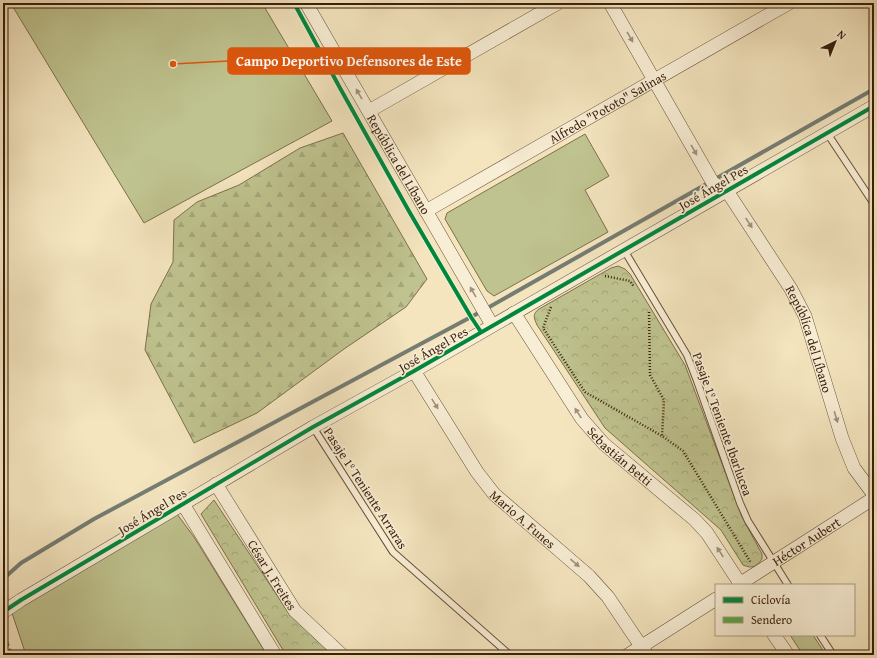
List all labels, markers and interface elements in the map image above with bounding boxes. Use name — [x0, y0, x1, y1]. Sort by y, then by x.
north arrow — [815, 22, 855, 62]
text: N — [834, 26, 850, 43]
one-way arrow — [626, 31, 633, 43]
callout: Campo Deportivo Defensores de Este — [228, 48, 470, 74]
text: Campo Deportivo Defensores de Este — [236, 51, 462, 71]
street label: Alfredo "Pototo" Salinas — [545, 66, 670, 149]
one-way arrow — [356, 88, 363, 100]
street label: República del Líbano — [362, 111, 435, 218]
one-way arrow — [691, 144, 698, 156]
street label: José Ángel Pes — [673, 160, 752, 216]
one-way arrow — [745, 218, 752, 229]
street label: República del Líbano — [781, 282, 837, 395]
one-way arrow — [469, 286, 476, 298]
street label: José Ángel Pes — [393, 322, 472, 378]
street label: Pasaje 1º Teniente Ibarlucea — [688, 350, 758, 499]
one-way arrow — [431, 398, 438, 410]
one-way arrow — [574, 407, 582, 418]
one-way arrow — [833, 411, 839, 423]
street label: Sebastián Betti — [583, 422, 656, 491]
street label: Pasaje 1º Teniente Arraras — [319, 424, 412, 553]
street label: José Ángel Pes — [112, 483, 190, 541]
street label: Mario A. Funes — [486, 486, 560, 553]
street label: Héctor Aubert — [769, 513, 845, 571]
street label: César J. Freites — [243, 536, 301, 614]
one-way arrow — [716, 547, 723, 558]
one-way arrow — [569, 559, 580, 568]
legend — [715, 584, 855, 636]
text: Ciclovía — [751, 591, 791, 608]
text: Sendero — [751, 611, 792, 628]

